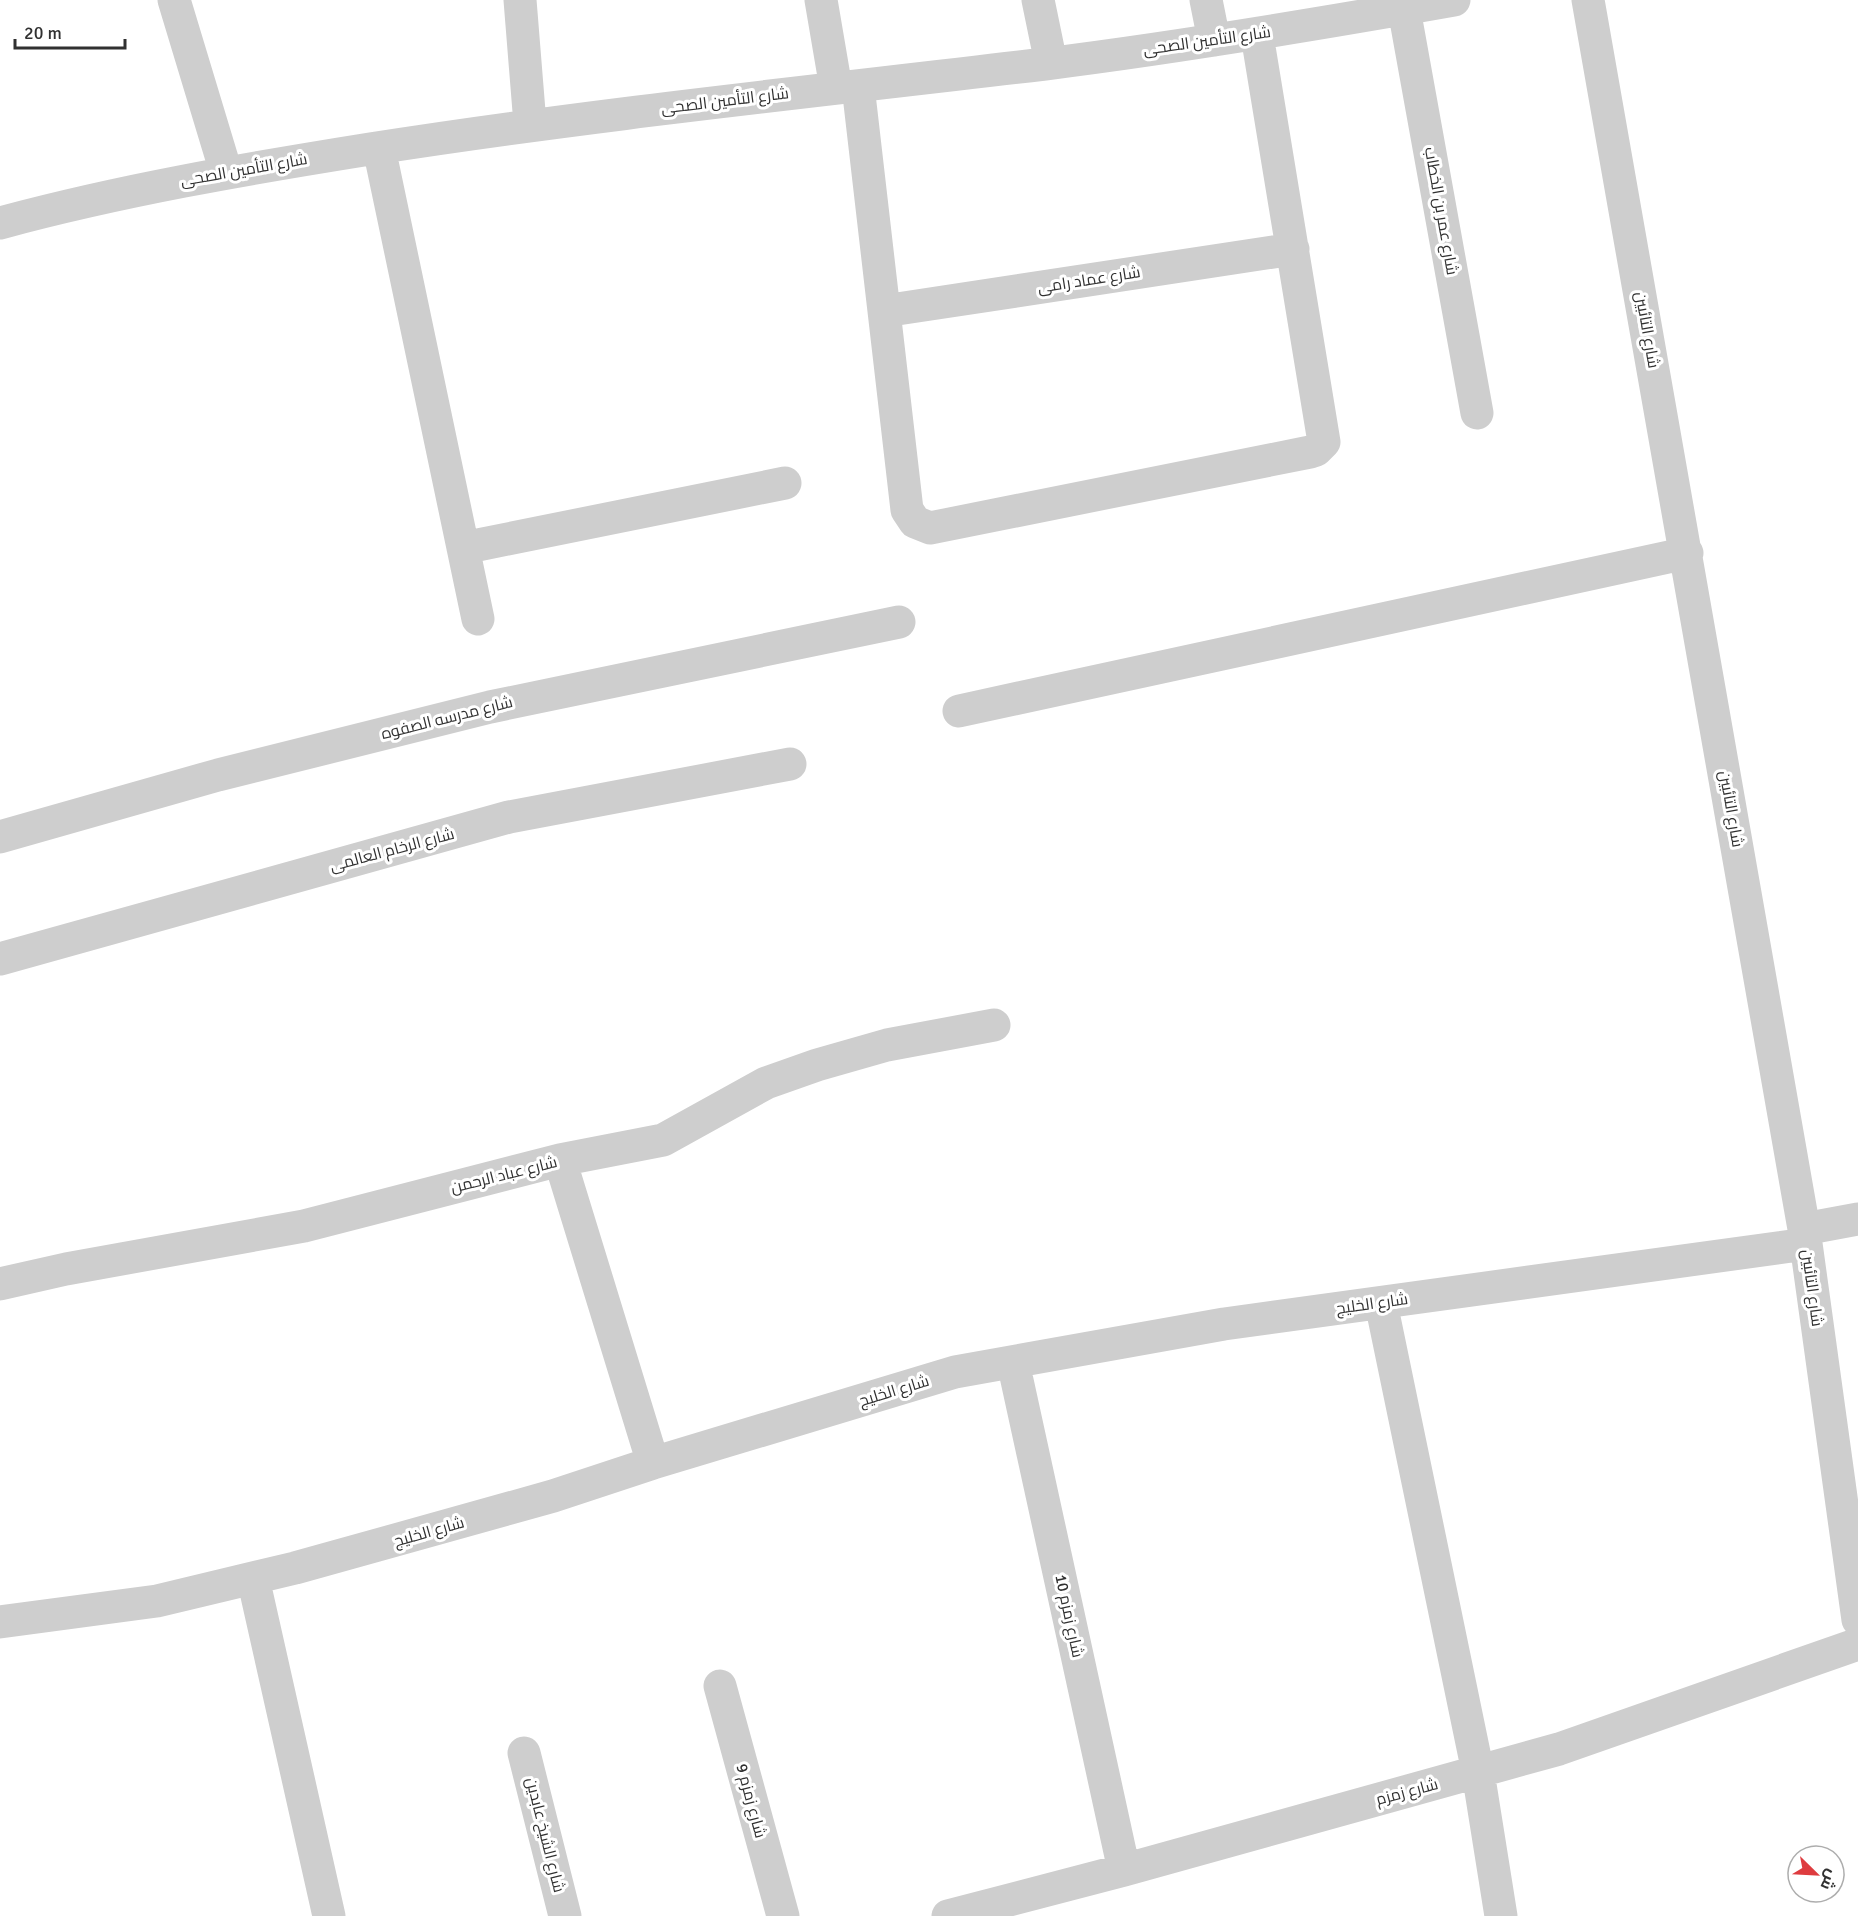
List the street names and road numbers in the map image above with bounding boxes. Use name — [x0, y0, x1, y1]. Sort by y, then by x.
street label: شارع التأمين الصحى — [1142, 22, 1272, 61]
street label: شارع التأمين الصحى — [660, 83, 790, 120]
street label: شارع عمر بن الخطاب — [1419, 145, 1462, 277]
street label: شارع التأمين الصحى — [179, 149, 309, 192]
street label: شارع عماد رامى — [1036, 262, 1142, 299]
street label: شارع التائبين — [1629, 290, 1664, 370]
street label: شارع مدرسه الصفوه — [379, 692, 515, 745]
street label: شارع التائبين — [1713, 769, 1748, 849]
street label: شارع الرخام العالمى — [328, 824, 457, 877]
street label: شارع عباد الرحمن — [449, 1152, 560, 1199]
street label: شارع التائبين — [1796, 1248, 1827, 1328]
street label: شارع الخليج — [1335, 1289, 1409, 1320]
street label: شارع الخليج — [856, 1371, 932, 1412]
street label: شارع الخليج — [391, 1512, 467, 1553]
street label: شارع زمزم 10 — [1049, 1573, 1088, 1660]
street label: شارع زمزم 9 — [731, 1762, 770, 1841]
street label: شارع زمزم — [1374, 1774, 1441, 1811]
street label: شارع الشيخ عابدين — [520, 1775, 569, 1895]

